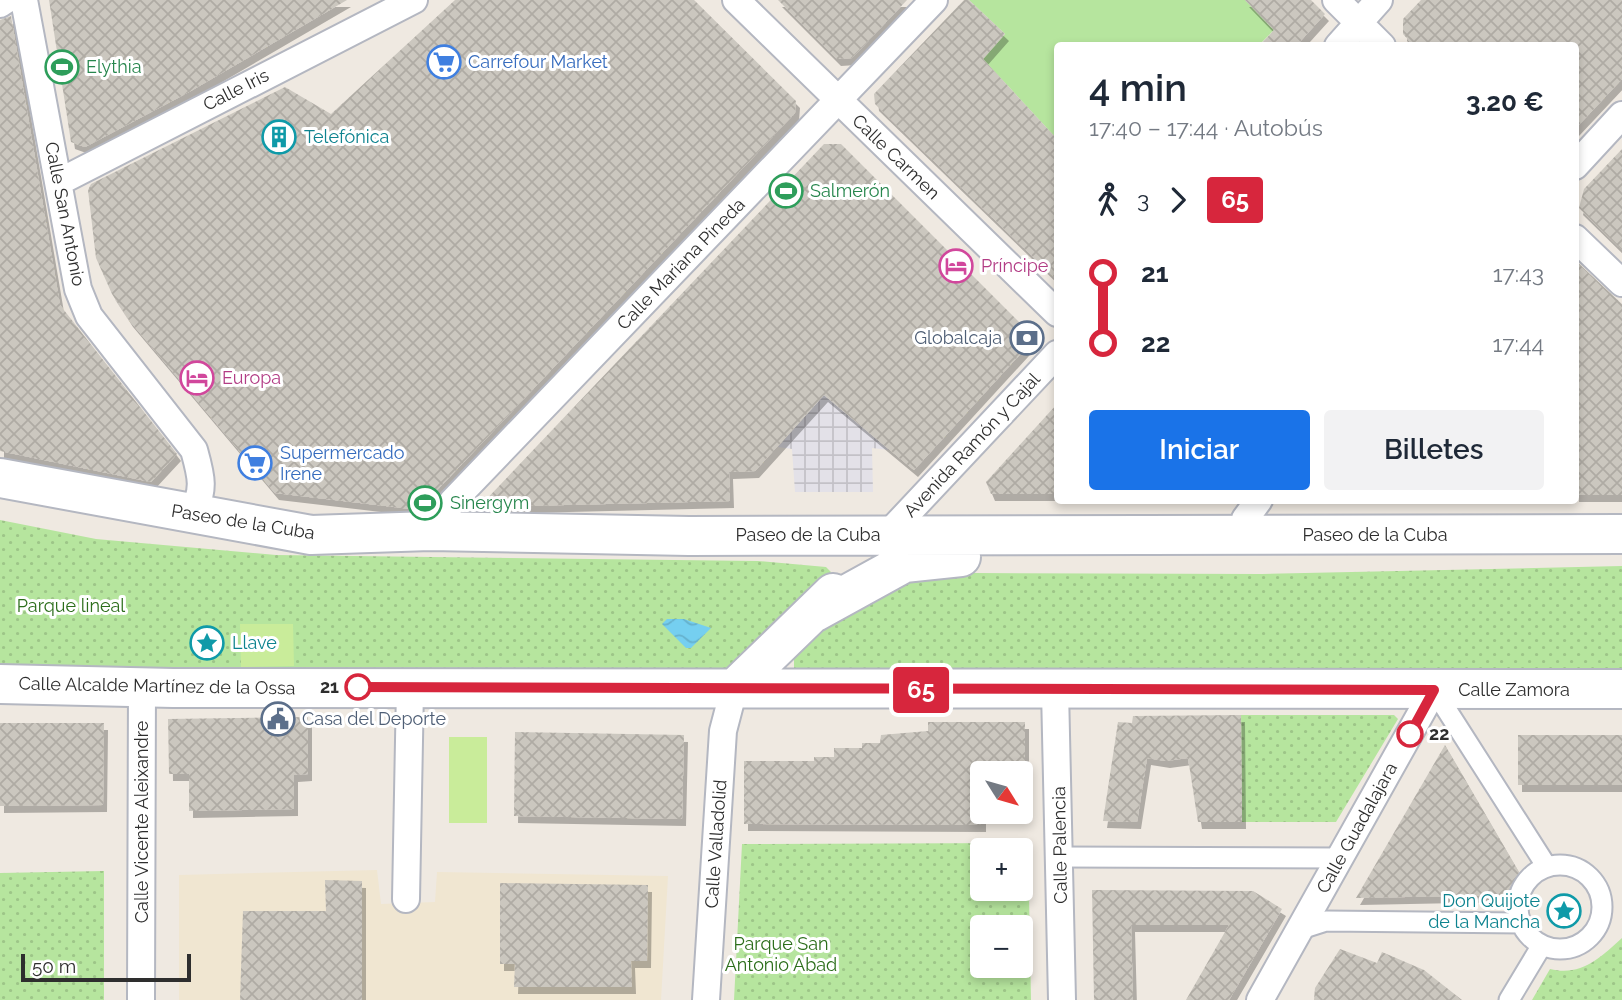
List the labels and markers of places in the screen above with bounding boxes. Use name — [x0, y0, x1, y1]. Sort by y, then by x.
supermarket icon: Carrefour Market — [425, 43, 463, 81]
sports icon: Elythia — [43, 48, 81, 86]
place label: Carrefour Market — [468, 51, 608, 72]
place label: Elythia — [86, 56, 142, 77]
building icon: Telefónica — [260, 118, 298, 156]
place label: Telefónica — [304, 126, 389, 147]
sports icon: Salmerón — [767, 172, 805, 210]
place label: Salmerón — [810, 180, 890, 201]
hotel icon: Príncipe — [937, 247, 975, 285]
place label: Príncipe — [981, 255, 1049, 276]
bank icon: Globalcaja — [1008, 319, 1046, 357]
place label: Globalcaja — [914, 327, 1002, 348]
hotel icon: Europa — [178, 359, 216, 397]
place label: Europa — [222, 367, 281, 388]
place label: Supermercado Irene — [280, 442, 405, 484]
supermarket icon: Supermercado Irene — [236, 444, 274, 482]
sports icon: Sinergym — [406, 484, 444, 522]
place label: Sinergym — [450, 492, 529, 513]
place icon: Llave — [188, 624, 226, 662]
place label: Llave — [232, 632, 277, 653]
marker: 21 — [345, 674, 371, 700]
place label: 21 — [320, 676, 339, 697]
public building icon: Casa del Deporte — [259, 700, 297, 738]
place label: Casa del Deporte — [302, 708, 446, 729]
marker: 22 — [1397, 721, 1423, 747]
place label: 22 — [1429, 723, 1449, 744]
place label: Don Quijote de la Mancha — [1428, 890, 1540, 932]
place icon: Don Quijote de la Mancha — [1545, 892, 1583, 930]

